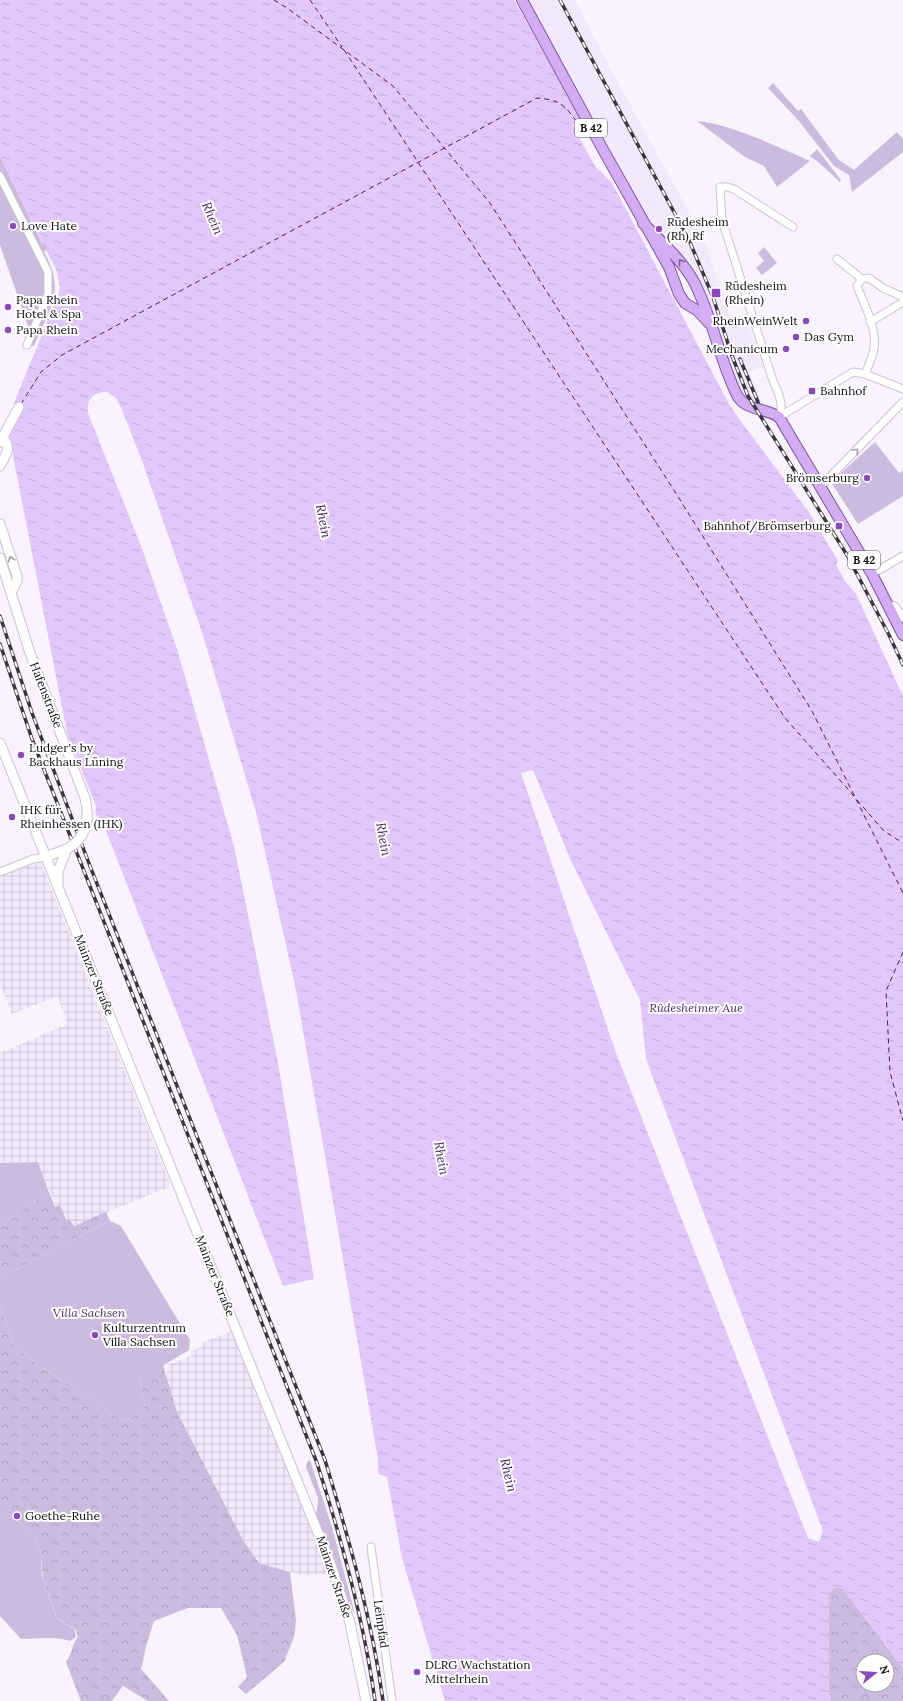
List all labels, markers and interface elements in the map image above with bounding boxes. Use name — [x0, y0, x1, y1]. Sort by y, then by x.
road number: B 42 — [575, 119, 607, 137]
water label: Rhein — [198, 199, 227, 237]
place label: Rüdesheim (Rh) Rf — [667, 214, 729, 244]
place label: Love Hate — [21, 218, 78, 233]
marker: Love Hate — [8, 221, 18, 231]
marker: Rüdesheim (Rh) Rf — [654, 224, 664, 234]
one-way arrow — [678, 260, 685, 267]
place label: Rüdesheim (Rhein) — [725, 278, 787, 308]
marker: Rüdesheim (Rhein) — [710, 287, 722, 299]
place label: Papa Rhein Hotel & Spa — [16, 292, 81, 321]
marker: Papa Rhein Hotel & Spa — [3, 302, 13, 312]
place label: RheinWeinWelt — [713, 313, 798, 328]
marker: RheinWeinWelt — [801, 316, 811, 326]
place label: Papa Rhein — [16, 322, 78, 337]
marker: Papa Rhein — [3, 325, 13, 335]
place label: Das Gym — [804, 329, 854, 344]
marker: Das Gym — [791, 332, 801, 342]
place label: Mechanicum — [706, 341, 778, 356]
marker: Mechanicum — [781, 344, 791, 354]
place label: Bahnhof — [820, 383, 867, 398]
marker: Bahnhof — [807, 386, 817, 396]
one-way arrow — [851, 448, 858, 455]
place label: Brömserburg — [786, 470, 859, 485]
marker: Brömserburg — [862, 473, 872, 483]
water label: Rhein — [312, 503, 335, 539]
place label: Bahnhof/Brömserburg — [703, 518, 831, 534]
marker: Bahnhof/Brömserburg — [834, 521, 844, 531]
road number: B 42 — [848, 551, 880, 569]
one-way arrow — [7, 555, 16, 562]
street label: Hafenstraße — [27, 660, 66, 730]
place label: Ludger's by Backhaus Lüning — [29, 740, 124, 769]
marker: Ludger's by Backhaus Lüning — [16, 750, 26, 760]
place label: IHK für Rheinhessen (IHK) — [20, 802, 123, 832]
marker: IHK für Rheinhessen (IHK) — [7, 812, 17, 822]
water label: Rhein — [372, 821, 395, 857]
street label: Mainzer Straße — [71, 932, 118, 1018]
park label: Rüdesheimer Aue — [649, 1000, 743, 1015]
water label: Rhein — [430, 1140, 453, 1176]
street label: Mainzer Straße — [192, 1233, 239, 1319]
park label: Villa Sachsen — [53, 1305, 126, 1320]
place label: Kulturzentrum Villa Sachsen — [102, 1320, 186, 1349]
marker: Kulturzentrum Villa Sachsen — [90, 1330, 100, 1340]
water label: Rhein — [496, 1457, 521, 1494]
place label: Goethe-Ruhe — [25, 1508, 100, 1523]
marker: Goethe-Ruhe — [12, 1511, 22, 1521]
street label: Mainzer Straße — [313, 1534, 356, 1620]
street label: Leinpfad — [371, 1599, 392, 1649]
north arrow — [855, 1653, 895, 1693]
place label: DLRG Wachstation Mittelrhein — [425, 1657, 530, 1686]
text: N — [877, 1664, 893, 1677]
marker: DLRG Wachstation Mittelrhein — [412, 1667, 422, 1677]

